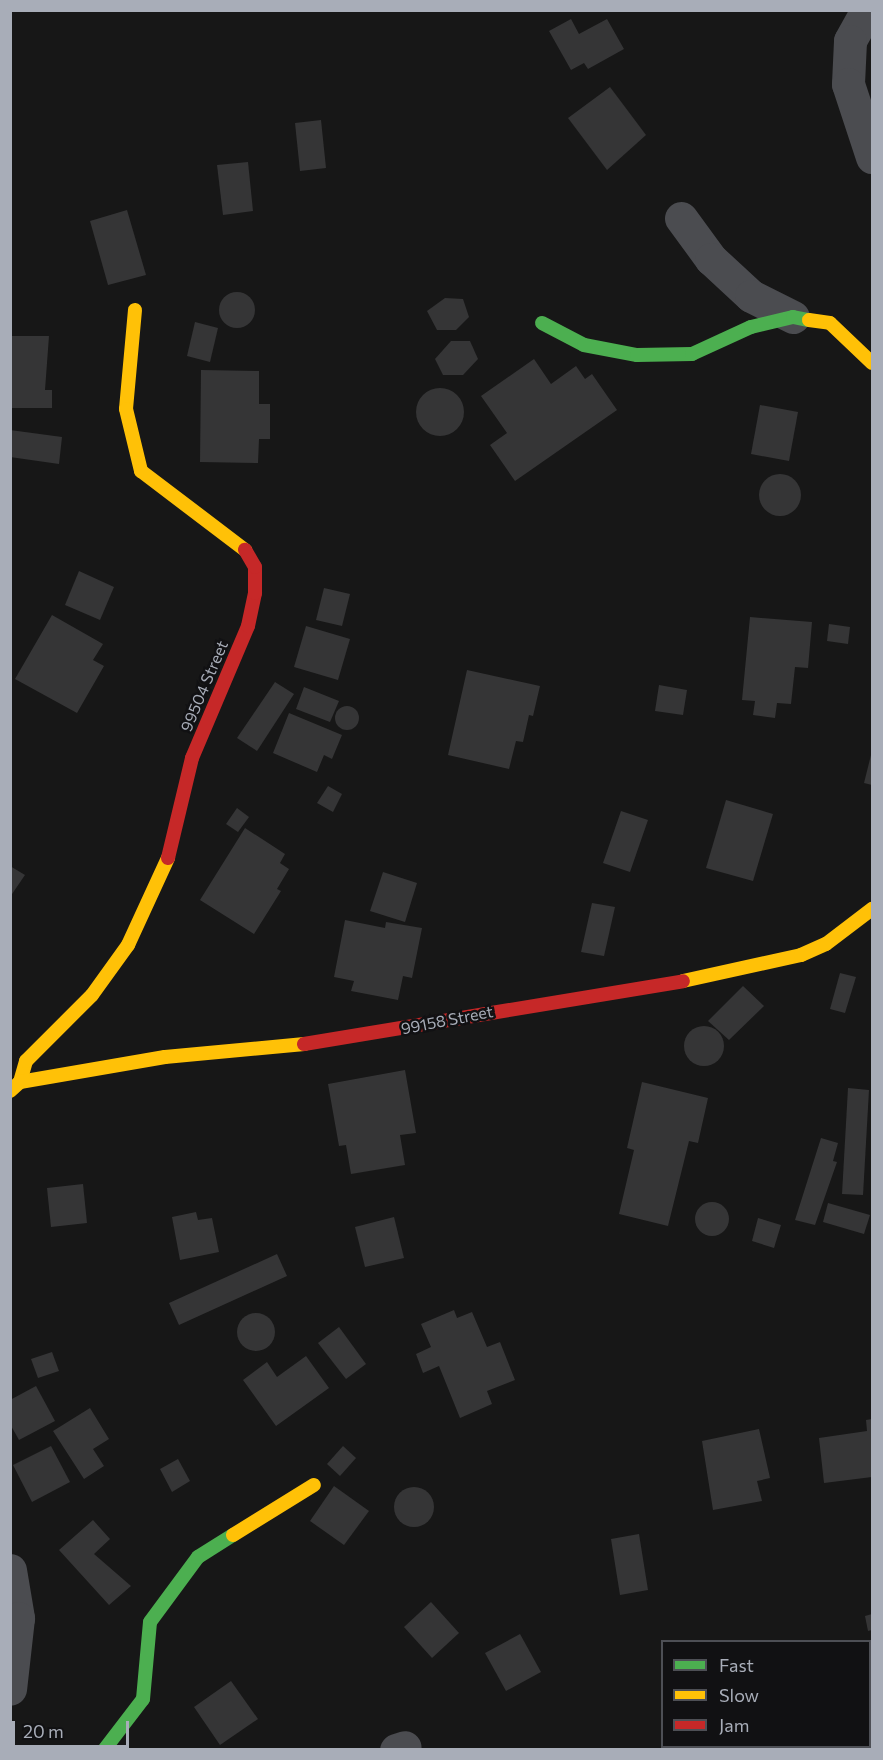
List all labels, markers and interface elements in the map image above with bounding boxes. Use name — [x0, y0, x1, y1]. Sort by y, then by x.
street label: 99504 Street — [176, 638, 232, 734]
street label: 99158 Street — [399, 1002, 495, 1038]
legend — [661, 1640, 871, 1748]
text: Fast — [719, 1654, 754, 1676]
text: Slow — [719, 1684, 759, 1706]
scale bar — [15, 1709, 132, 1747]
text: Jam — [719, 1714, 749, 1736]
text: 20 m — [23, 1720, 64, 1742]

